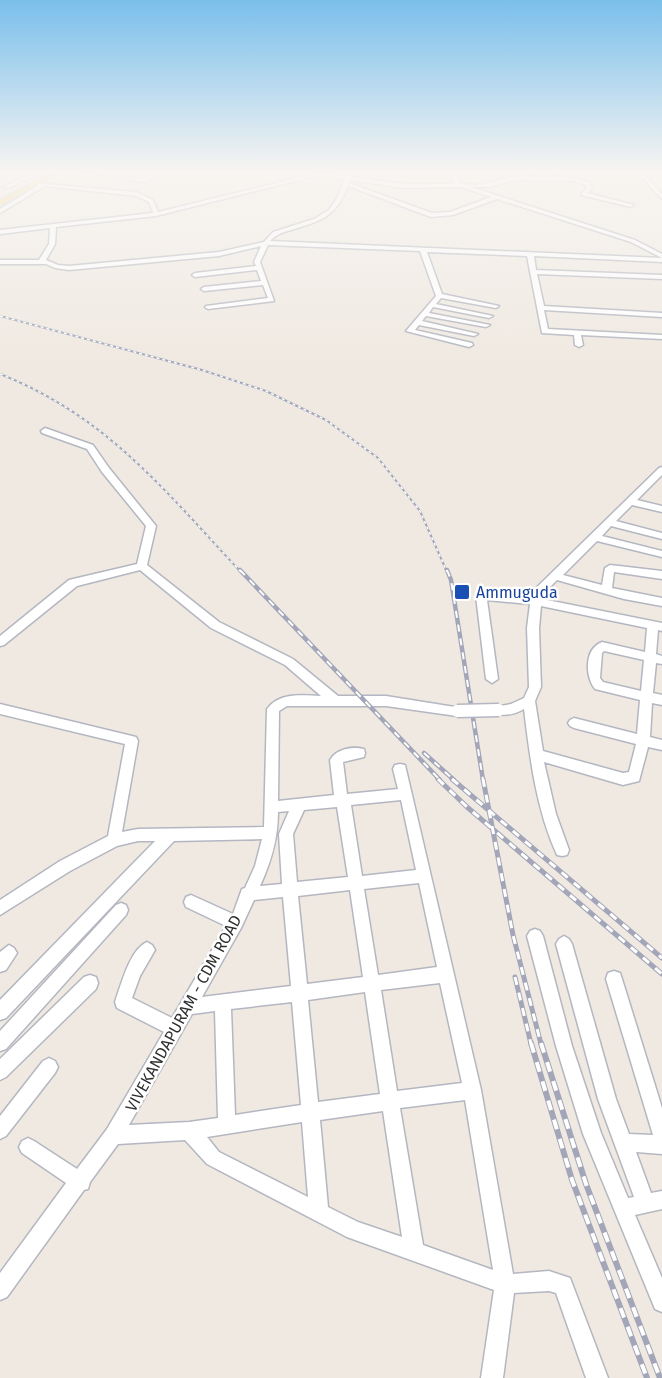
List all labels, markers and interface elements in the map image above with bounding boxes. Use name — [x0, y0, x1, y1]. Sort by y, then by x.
marker: Ammuguda — [453, 583, 471, 601]
place label: Ammuguda — [476, 583, 558, 602]
street label: VIVEKANDAPURAM - CDM ROAD — [121, 912, 246, 1115]

